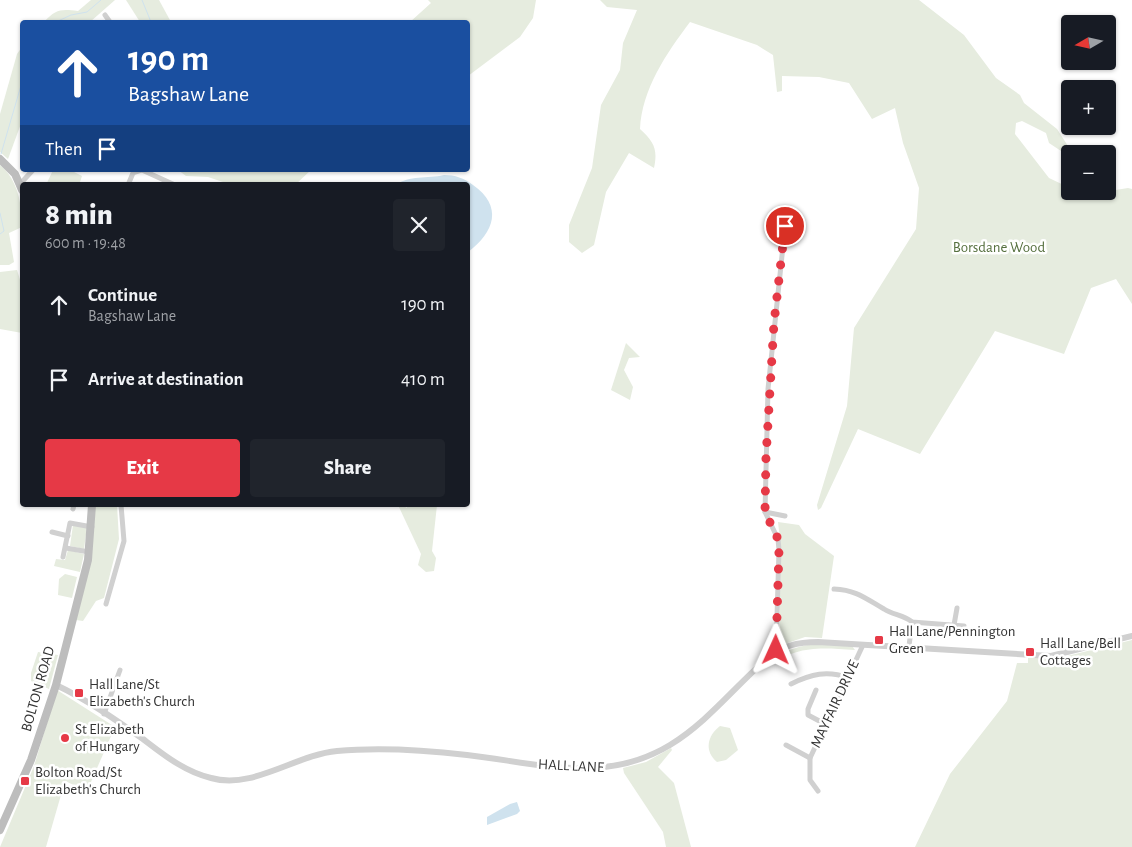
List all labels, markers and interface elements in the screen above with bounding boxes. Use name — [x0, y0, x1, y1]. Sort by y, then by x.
north arrow — [1061, 15, 1116, 70]
map controls — [1061, 15, 1116, 200]
icon: ahead — [45, 40, 110, 105]
text: 190 m — [128, 42, 209, 77]
button: + — [1061, 80, 1116, 135]
text: Bagshaw Lane — [128, 83, 249, 105]
icon: arrive — [93, 135, 121, 163]
text: Then — [45, 140, 83, 159]
button: − — [1061, 145, 1116, 200]
button: close — [393, 199, 445, 251]
text: 8 min — [45, 200, 113, 230]
pin — [764, 205, 806, 247]
icon: arrive — [771, 212, 799, 240]
text: 600 m · 19:48 — [45, 235, 126, 251]
park label: Borsdane Wood — [953, 240, 1045, 255]
text: Continue — [88, 286, 157, 305]
icon: ahead — [45, 291, 73, 319]
text: 190 m — [401, 295, 445, 314]
text: Bagshaw Lane — [88, 308, 176, 324]
icon: arrive — [45, 366, 73, 394]
text: Arrive at destination — [88, 370, 244, 389]
text: 410 m — [401, 370, 445, 389]
button: Exit — [45, 439, 240, 497]
button: Share — [250, 439, 445, 497]
position arrow — [749, 623, 801, 675]
place label: Hall Lane/Pennington Green — [889, 624, 1015, 656]
marker: Hall Lane/Pennington Green — [873, 634, 885, 646]
place label: Hall Lane/Bell Cottages — [1040, 636, 1121, 668]
street label: BOLTON ROAD — [19, 644, 57, 733]
marker: Hall Lane/Bell Cottages — [1024, 646, 1036, 658]
street label: MAYFAIR DRIVE — [808, 658, 862, 750]
place label: Hall Lane/St Elizabeth's Church — [89, 677, 195, 709]
marker: Hall Lane/St Elizabeth's Church — [73, 687, 85, 699]
place label: St Elizabeth of Hungary — [75, 722, 144, 754]
marker: St Elizabeth of Hungary — [59, 732, 71, 744]
street label: HALL LANE — [538, 757, 604, 775]
place label: Bolton Road/St Elizabeth's Church — [35, 765, 141, 797]
marker: Bolton Road/St Elizabeth's Church — [19, 775, 31, 787]

